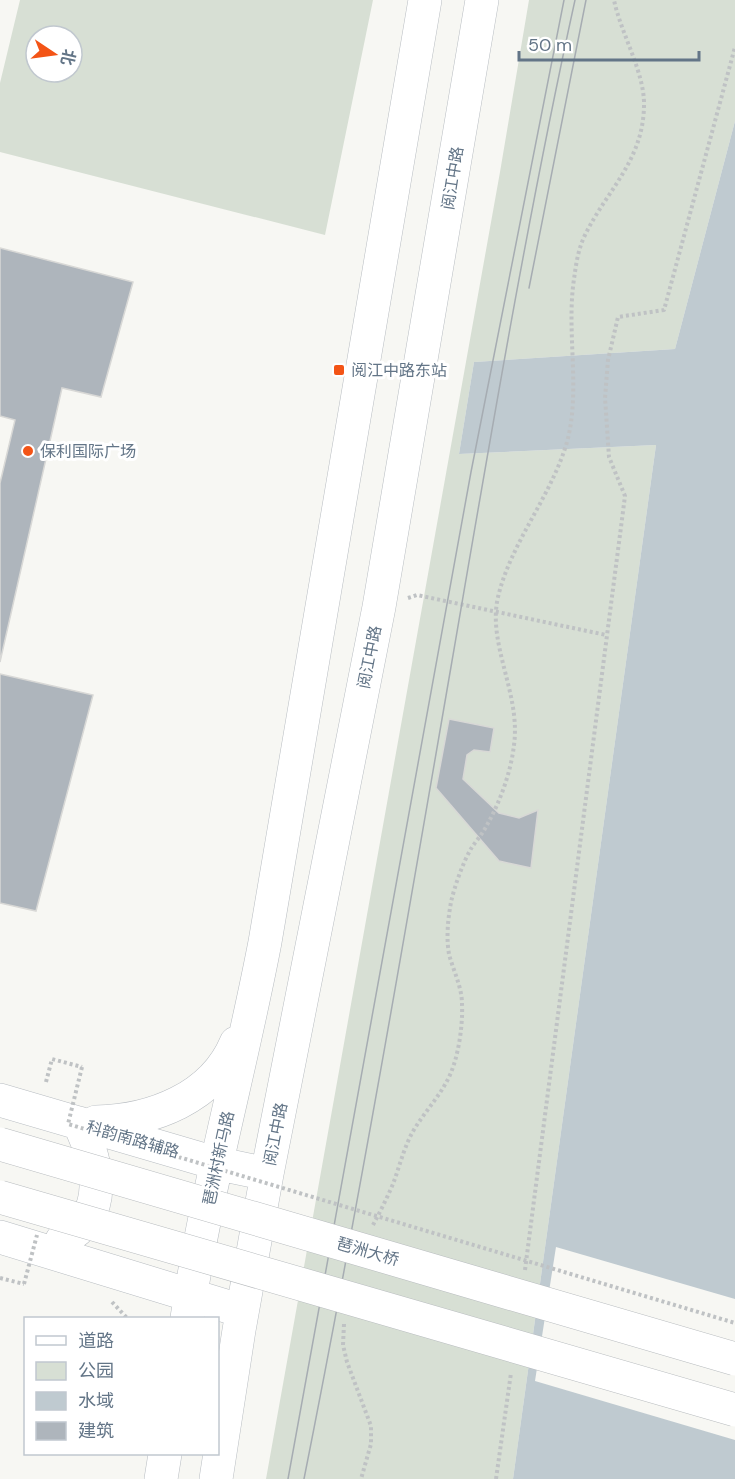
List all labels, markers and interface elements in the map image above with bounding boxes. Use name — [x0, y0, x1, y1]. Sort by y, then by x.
north arrow — [24, 24, 84, 84]
scale bar — [519, 24, 699, 62]
text: 50 m — [528, 33, 572, 57]
text: 北 — [56, 47, 80, 67]
street label: 阅江中路 — [437, 145, 468, 211]
place label: 阅江中路东站 — [351, 360, 447, 381]
marker: 阅江中路东站 — [332, 363, 346, 377]
place label: 保利国际广场 — [40, 441, 136, 462]
marker: 保利国际广场 — [21, 444, 35, 458]
street label: 阅江中路 — [353, 624, 386, 691]
street label: 阅江中路 — [259, 1101, 292, 1168]
street label: 琶洲村新马路 — [198, 1109, 239, 1207]
street label: 科韵南路辅路 — [84, 1116, 182, 1163]
street label: 琶洲大桥 — [334, 1233, 402, 1270]
legend — [24, 1317, 219, 1455]
text: 道路 — [78, 1329, 114, 1353]
text: 公园 — [78, 1359, 114, 1383]
text: 水域 — [78, 1389, 114, 1413]
text: 建筑 — [78, 1419, 114, 1443]

